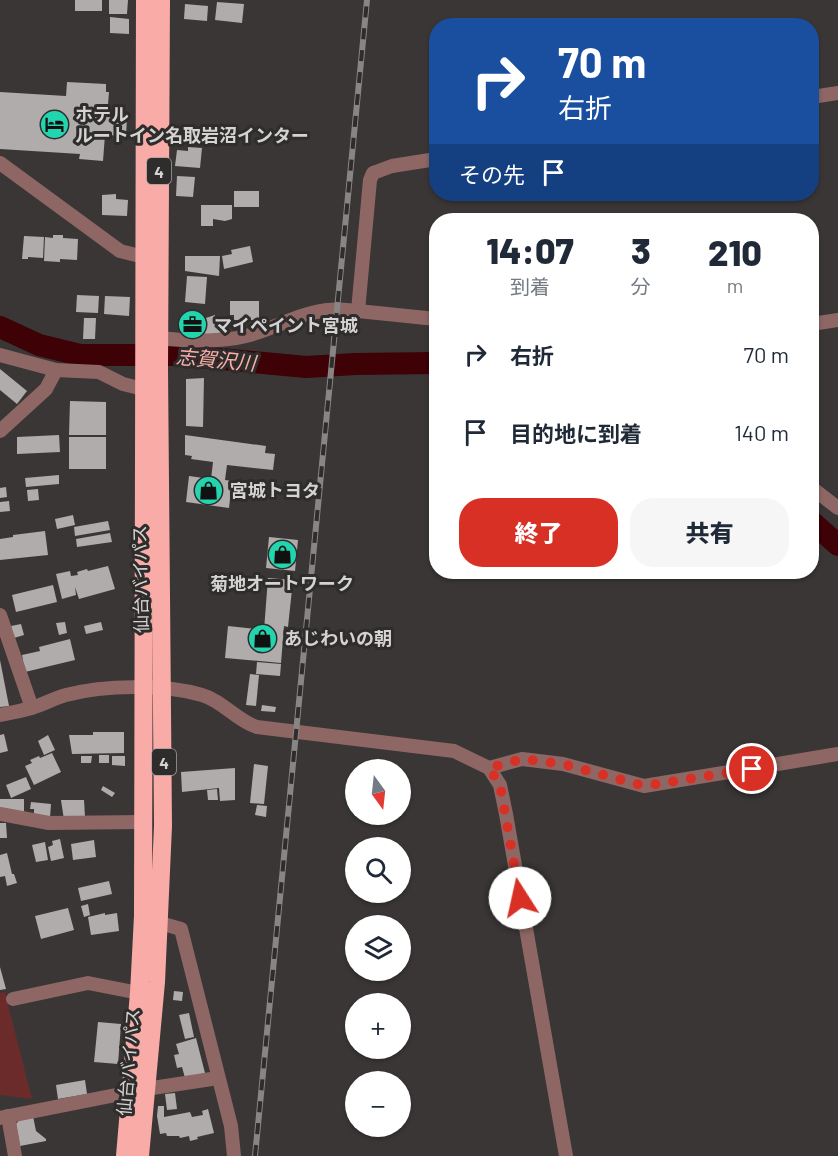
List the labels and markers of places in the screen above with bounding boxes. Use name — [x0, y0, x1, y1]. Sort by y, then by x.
place label: ホテル ルートイン名取岩沼インター — [75, 103, 309, 146]
hotel icon: ホテル ルートイン名取岩沼インター — [38, 108, 70, 140]
office icon: マイペイント宮城 — [177, 309, 209, 341]
place label: マイペイント宮城 — [214, 314, 358, 336]
shop icon: 宮城トヨタ — [193, 474, 225, 506]
place label: 宮城トヨタ — [230, 479, 320, 501]
shop icon: 菊地オートワーク — [266, 538, 298, 570]
place label: 菊地オートワーク — [210, 572, 354, 594]
shop icon: あじわいの朝 — [247, 622, 279, 654]
place label: あじわいの朝 — [284, 627, 392, 649]
pin — [726, 743, 777, 794]

